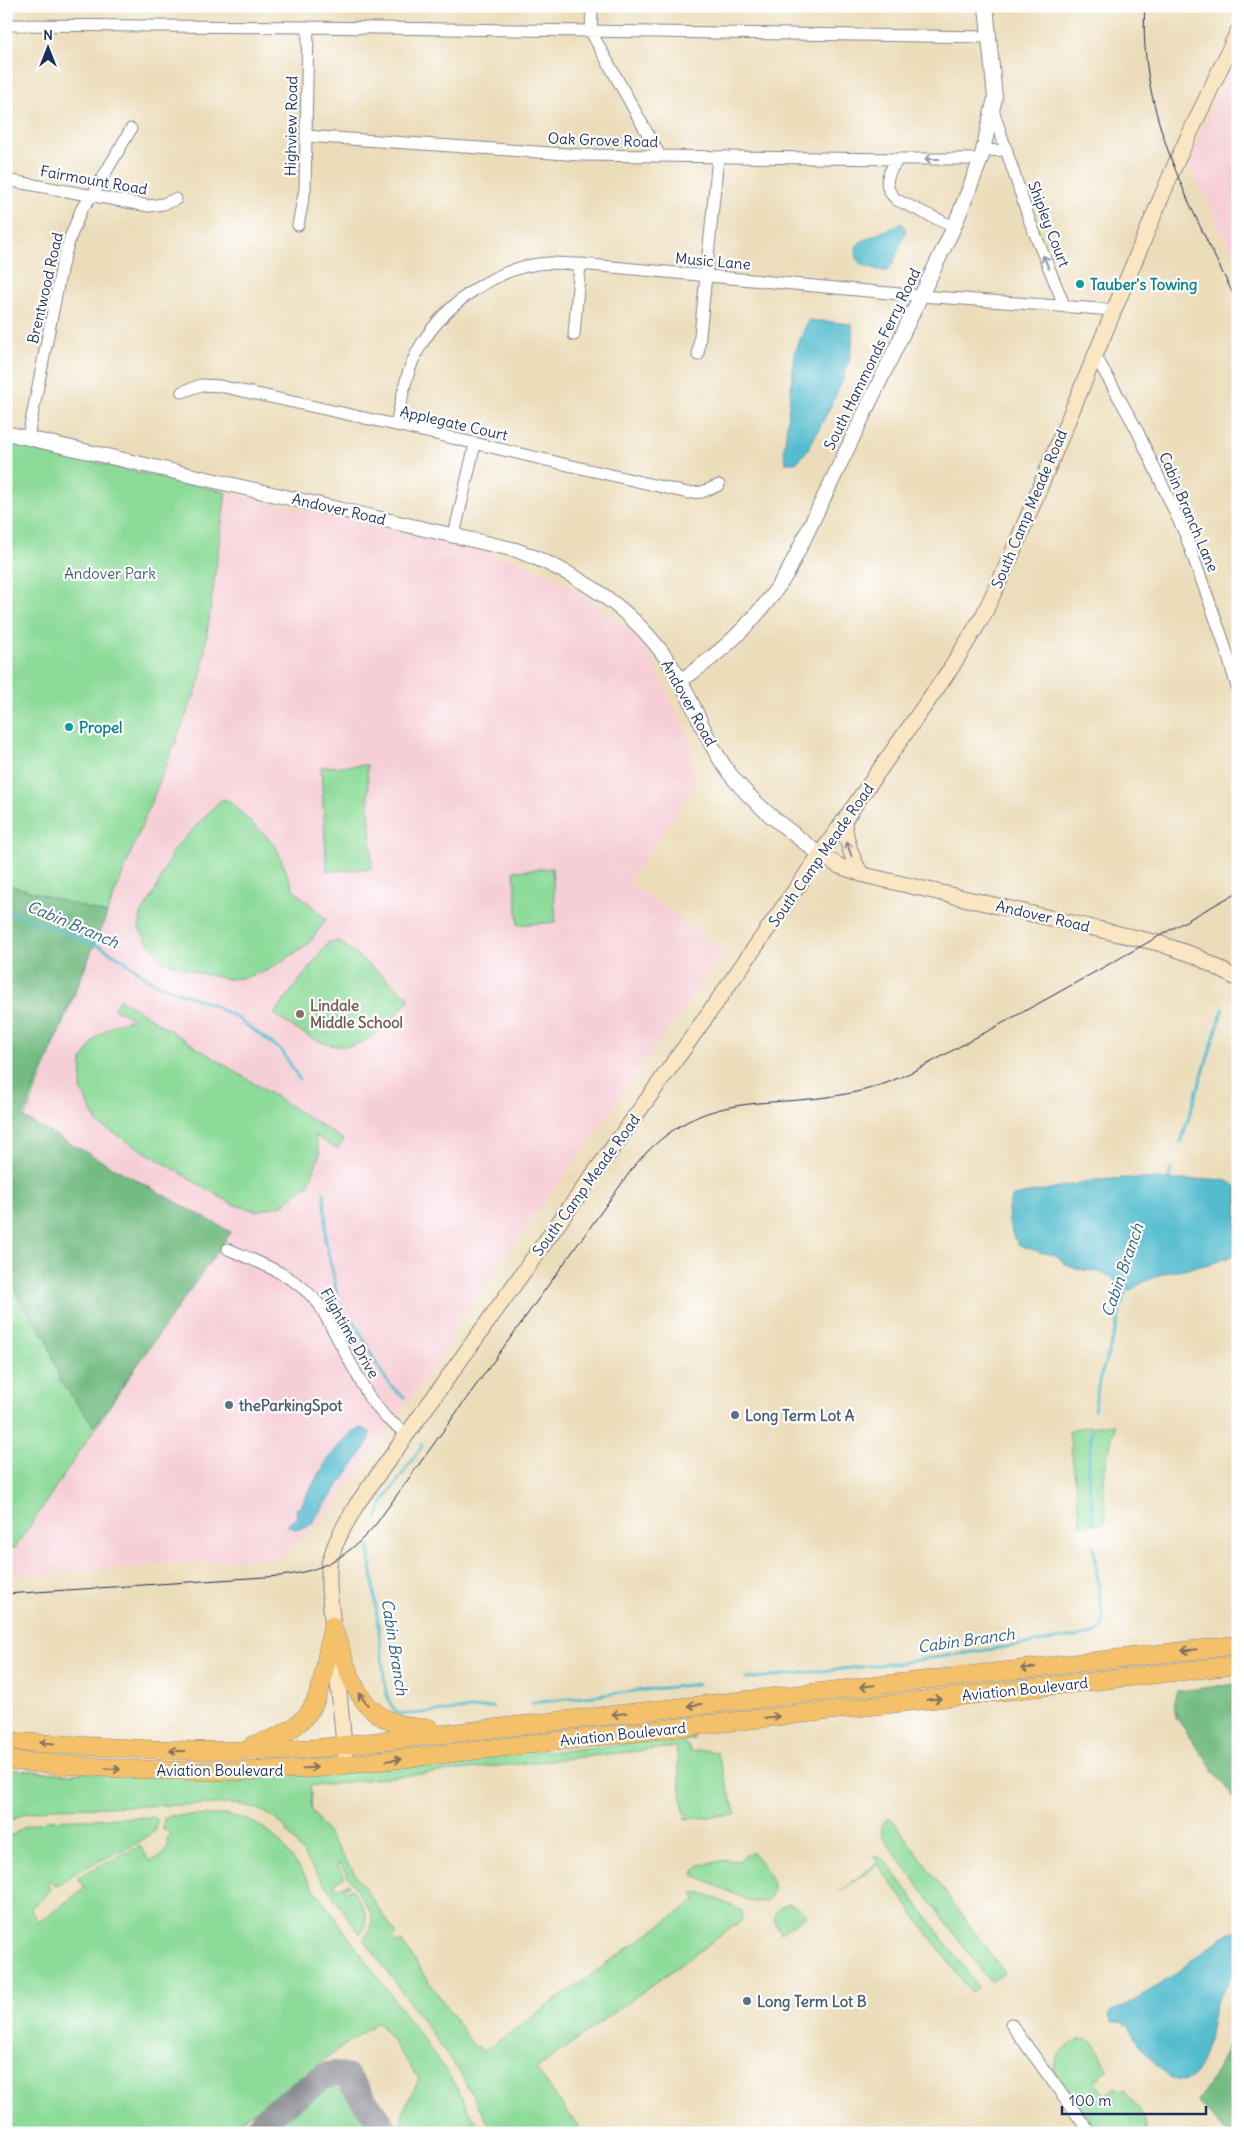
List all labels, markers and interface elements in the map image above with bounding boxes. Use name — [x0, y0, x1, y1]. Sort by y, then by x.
north arrow — [22, 22, 72, 72]
text: N — [43, 26, 53, 44]
street label: Highview Road — [281, 76, 301, 176]
street label: Oak Grove Road — [547, 129, 659, 151]
one-way arrow — [925, 154, 941, 164]
street label: Fairmount Road — [39, 161, 149, 199]
street label: Shipley Court — [1024, 178, 1074, 270]
street label: Brentwood Road — [23, 230, 67, 345]
street label: Music Lane — [675, 248, 751, 274]
one-way arrow — [1041, 255, 1051, 270]
street label: South Hammonds Ferry Road — [820, 265, 924, 453]
place label: Tauber's Towing — [1090, 275, 1197, 295]
marker: Tauber's Towing — [1074, 278, 1086, 290]
street label: Applegate Court — [398, 401, 510, 445]
street label: South Camp Meade Road — [987, 427, 1071, 591]
street label: Cabin Branch Lane — [1155, 449, 1223, 575]
street label: Andover Road — [290, 489, 388, 529]
park label: Andover Park — [64, 564, 156, 583]
street label: Andover Road — [657, 657, 721, 750]
place label: Propel — [79, 718, 122, 738]
marker: Propel — [63, 721, 75, 733]
street label: South Camp Meade Road — [764, 780, 878, 930]
one-way arrow — [844, 842, 853, 857]
water label: Cabin Branch — [24, 896, 123, 953]
street label: Andover Road — [994, 896, 1092, 936]
place label: Lindale Middle School — [310, 996, 403, 1032]
marker: Lindale Middle School — [294, 1008, 306, 1020]
street label: South Camp Meade Road — [528, 1110, 644, 1260]
water label: Cabin Branch — [1097, 1220, 1148, 1319]
street label: Flightime Drive — [317, 1285, 383, 1381]
place label: theParkingSpot — [239, 1396, 343, 1416]
marker: theParkingSpot — [223, 1399, 235, 1411]
place label: Long Term Lot A — [745, 1406, 855, 1426]
marker: Long Term Lot A — [729, 1409, 741, 1421]
water label: Cabin Branch — [377, 1597, 413, 1698]
water label: Cabin Branch — [916, 1623, 1016, 1657]
one-way arrow — [1182, 1645, 1198, 1655]
one-way arrow — [1020, 1663, 1036, 1673]
street label: Aviation Boulevard — [961, 1673, 1089, 1705]
one-way arrow — [859, 1681, 875, 1691]
one-way arrow — [357, 1693, 368, 1706]
one-way arrow — [925, 1694, 941, 1704]
one-way arrow — [687, 1700, 703, 1710]
one-way arrow — [611, 1709, 627, 1719]
one-way arrow — [764, 1712, 780, 1722]
street label: Aviation Boulevard — [559, 1718, 687, 1750]
one-way arrow — [39, 1739, 55, 1748]
one-way arrow — [169, 1746, 186, 1756]
one-way arrow — [386, 1755, 402, 1765]
street label: Aviation Boulevard — [157, 1761, 284, 1780]
one-way arrow — [104, 1764, 120, 1773]
one-way arrow — [302, 1764, 318, 1773]
place label: Long Term Lot B — [757, 1992, 867, 2012]
marker: Long Term Lot B — [741, 1995, 753, 2007]
scale bar — [1062, 2084, 1205, 2116]
text: 100 m — [1069, 2091, 1111, 2110]

